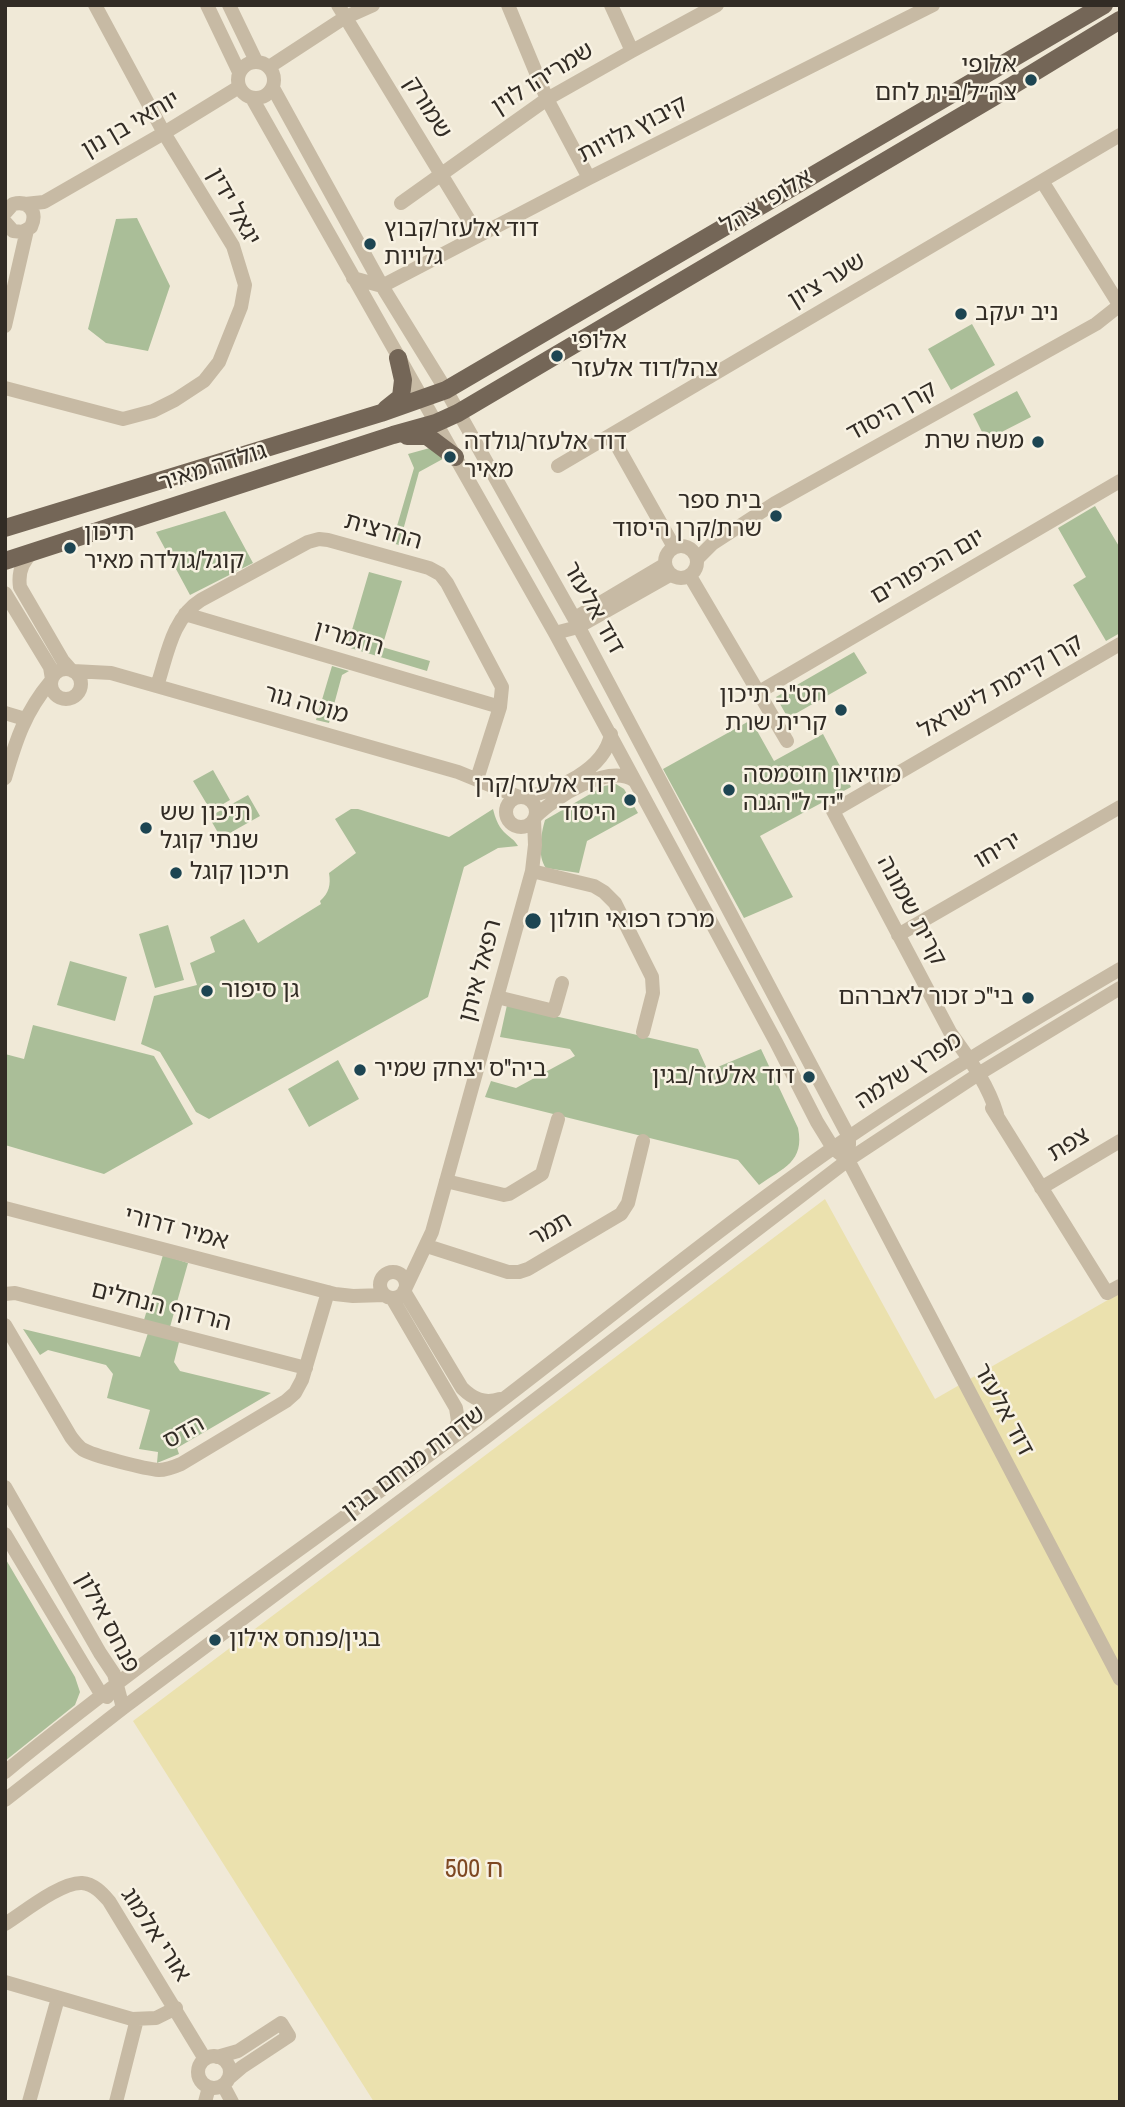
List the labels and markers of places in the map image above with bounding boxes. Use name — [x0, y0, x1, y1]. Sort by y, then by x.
place label: אלופי צה״ל/בית לחם — [875, 52, 1017, 108]
marker: אלופי צה״ל/בית לחם — [1023, 72, 1039, 88]
place label: דוד אלעזר/קבוץ גלויות — [384, 216, 539, 272]
marker: דוד אלעזר/קבוץ גלויות — [362, 236, 378, 252]
place label: ניב יעקב — [975, 300, 1059, 328]
marker: ניב יעקב — [953, 306, 969, 322]
place label: אלופי צהל/דוד אלעזר — [571, 328, 718, 384]
marker: אלופי צהל/דוד אלעזר — [549, 348, 565, 364]
place label: משה שרת — [924, 428, 1024, 456]
place label: דוד אלעזר/גולדה מאיר — [464, 429, 627, 485]
marker: משה שרת — [1030, 434, 1046, 450]
marker: דוד אלעזר/גולדה מאיר — [442, 449, 458, 465]
place label: בית ספר שרת/קרן היסוד — [612, 488, 762, 544]
marker: בית ספר שרת/קרן היסוד — [768, 508, 784, 524]
place label: תיכון קוגל/גולדה מאיר — [84, 520, 244, 576]
marker: תיכון קוגל/גולדה מאיר — [62, 540, 78, 556]
place label: חט"ב תיכון קרית שרת — [719, 682, 827, 738]
marker: חט"ב תיכון קרית שרת — [833, 702, 849, 718]
place label: מוזיאון חוסמסה יד ל"הגנה" — [743, 762, 901, 818]
place label: דוד אלעזר/קרן היסוד — [474, 772, 616, 828]
marker: מוזיאון חוסמסה יד ל"הגנה" — [721, 782, 737, 798]
marker: דוד אלעזר/קרן היסוד — [622, 792, 638, 808]
place label: תיכון שש שנתי קוגל — [160, 800, 259, 856]
marker: תיכון שש שנתי קוגל — [138, 820, 154, 836]
place label: תיכון קוגל — [190, 859, 289, 887]
marker: תיכון קוגל — [168, 865, 184, 881]
place label: מרכז רפואי חולון — [549, 907, 715, 935]
marker: מרכז רפואי חולון — [523, 911, 543, 931]
place label: גן סיפור — [221, 977, 299, 1005]
marker: גן סיפור — [199, 983, 215, 999]
place label: בי"כ זכור לאברהם — [838, 984, 1014, 1012]
marker: בי"כ זכור לאברהם — [1020, 990, 1036, 1006]
place label: ביה"ס יצחק שמיר — [374, 1056, 547, 1084]
marker: ביה"ס יצחק שמיר — [352, 1062, 368, 1078]
place label: דוד אלעזר/בגין — [652, 1063, 795, 1091]
marker: דוד אלעזר/בגין — [801, 1069, 817, 1085]
place label: בגין/פנחס אילון — [229, 1626, 381, 1654]
marker: בגין/פנחס אילון — [207, 1632, 223, 1648]

